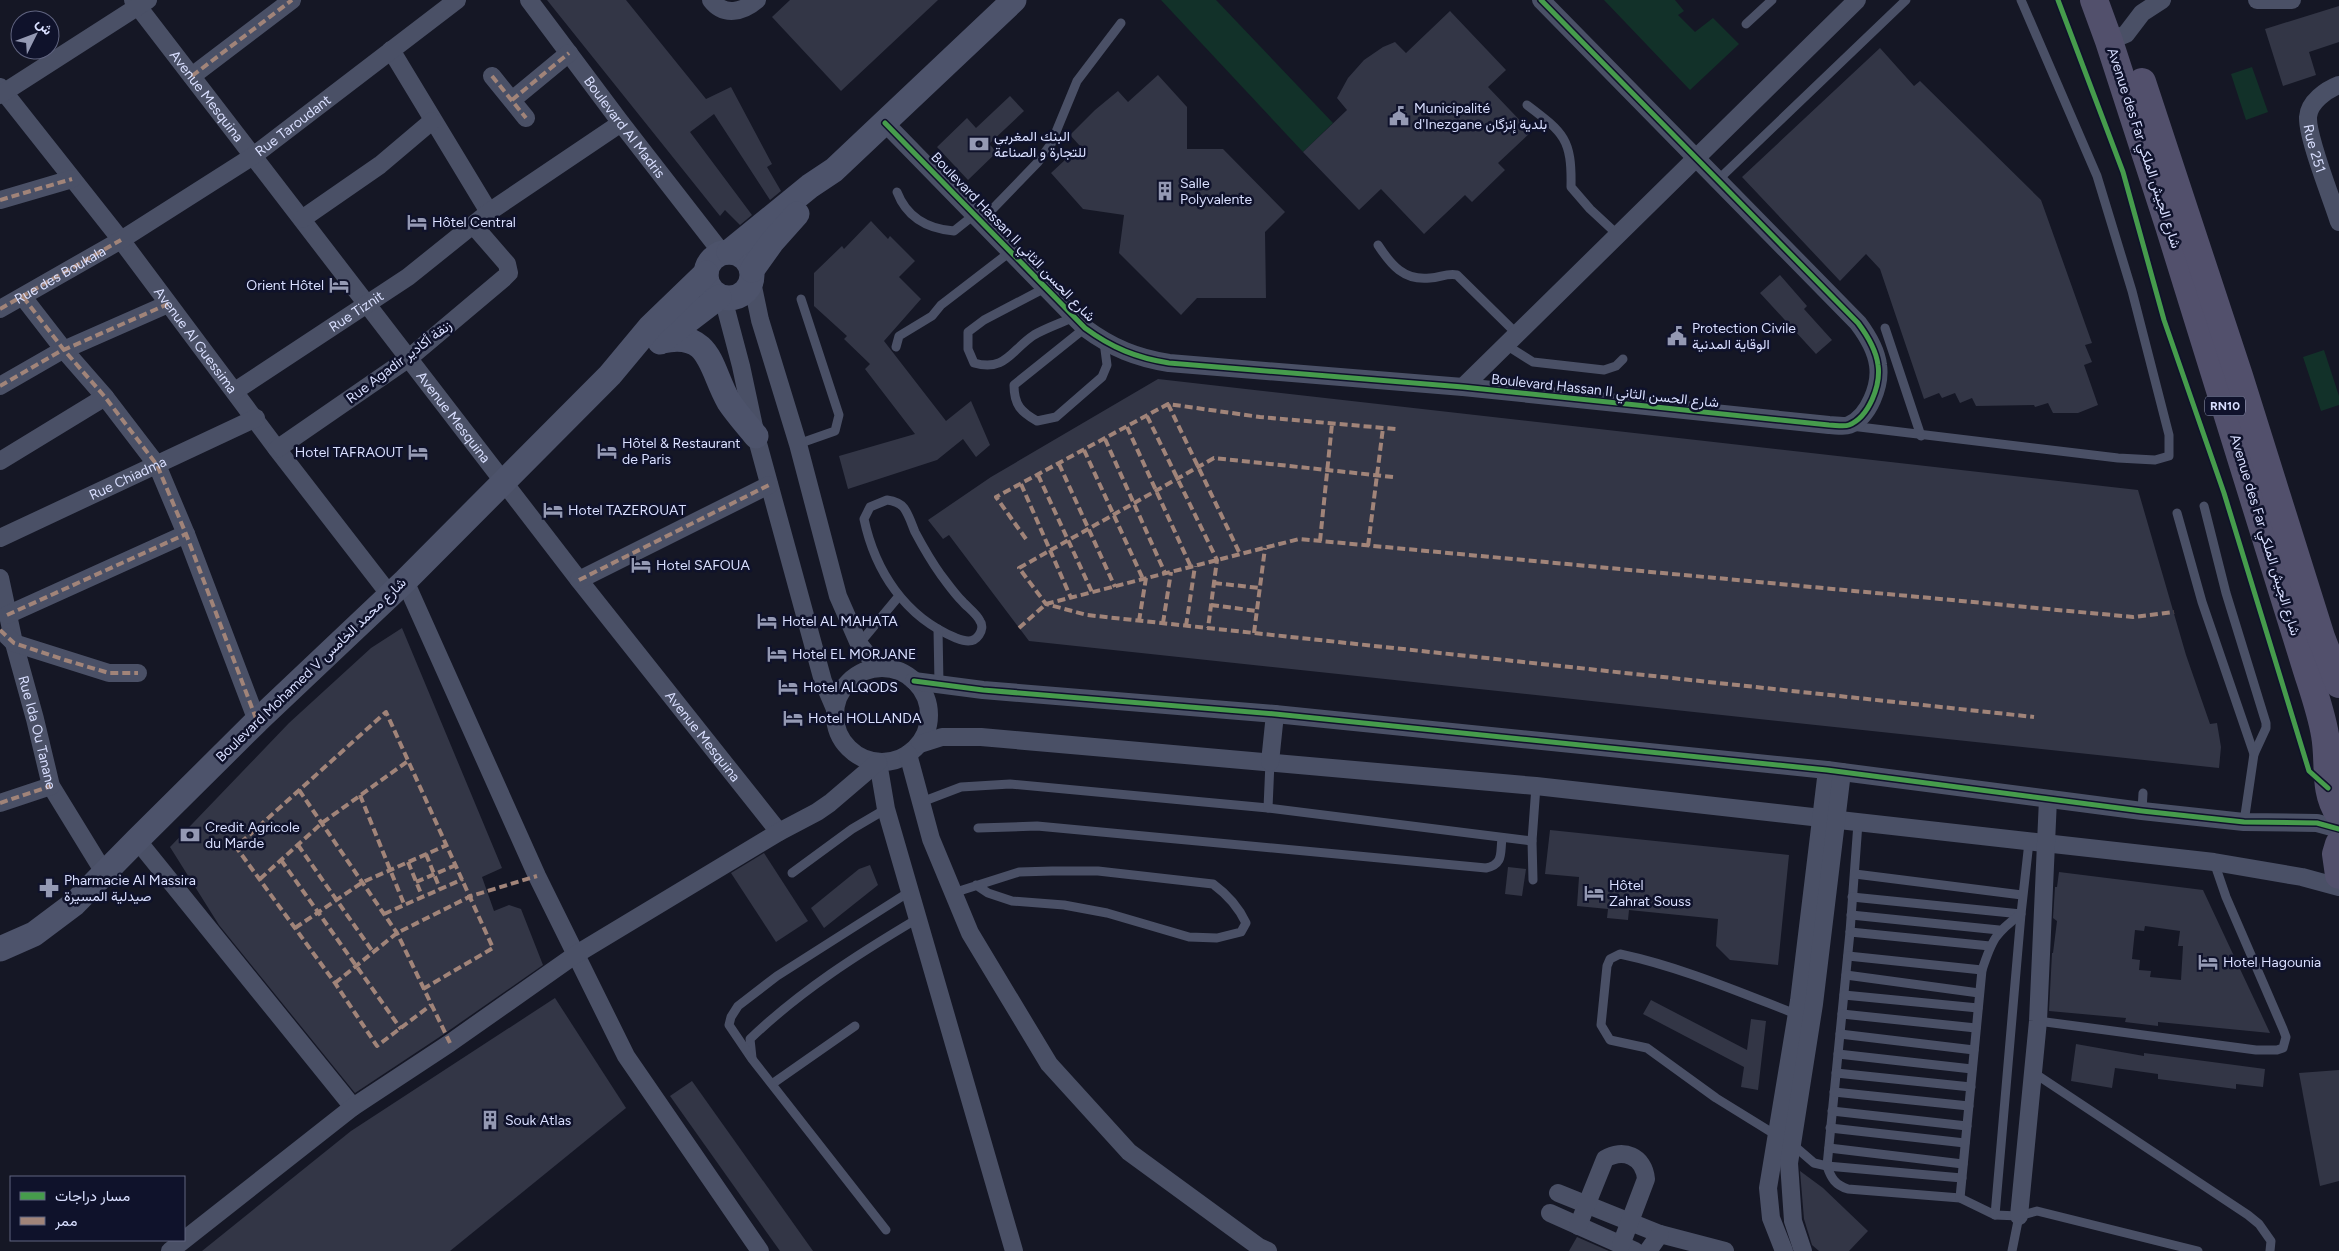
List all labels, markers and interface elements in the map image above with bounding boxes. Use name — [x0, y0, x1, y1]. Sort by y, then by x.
north arrow — [10, 10, 60, 60]
text: ش — [32, 15, 56, 39]
street label: Avenue des Far شارع الجيش الملكي — [2101, 46, 2184, 251]
street label: Avenue Mesquina — [166, 47, 247, 145]
street label: Boulevard Al Madris — [580, 73, 669, 181]
street label: Rue Taroudant — [252, 91, 334, 160]
place label: Municipalité d'Inezgane بلدية إنزگان — [1414, 100, 1547, 134]
public building icon: Municipalité d'Inezgane بلدية إنزگان — [1388, 105, 1410, 127]
street label: Rue 251 — [2300, 123, 2330, 175]
place label: البنك المغربي للتجارة و الصناعة — [994, 128, 1086, 161]
bank icon: البنك المغربي للتجارة و الصناعة — [968, 133, 990, 155]
street label: Boulevard Hassan II شارع الحسن الثاني — [925, 149, 1099, 327]
place label: Salle Polyvalente — [1180, 175, 1253, 208]
building icon: Salle Polyvalente — [1154, 180, 1176, 202]
hotel icon: Hôtel Central — [406, 211, 428, 233]
place label: Hôtel Central — [432, 214, 516, 231]
street label: Rue des Boukala — [11, 242, 108, 307]
hotel icon: Orient Hôtel — [328, 274, 350, 296]
place label: Orient Hôtel — [246, 277, 324, 294]
street label: Avenue Al Guessima — [151, 284, 241, 397]
street label: Rue Tiznit — [326, 287, 387, 335]
street label: Rue Agadir زنقة أكادير — [343, 317, 455, 407]
place label: Protection Civile الوقاية المدنية — [1692, 320, 1796, 353]
public building icon: Protection Civile الوقاية المدنية — [1666, 325, 1688, 347]
street label: Avenue Mesquina — [413, 368, 494, 466]
street label: Boulevard Hassan II شارع الحسن الثاني — [1490, 371, 1720, 414]
road number: RN10 — [2205, 396, 2245, 416]
street label: Avenue des Far شارع الجيش الملكي — [2223, 432, 2304, 639]
place label: Hôtel & Restaurant de Paris — [622, 435, 741, 468]
hotel icon: Hôtel & Restaurant de Paris — [596, 440, 618, 462]
hotel icon: Hotel TAFRAOUT — [407, 441, 429, 463]
place label: Hotel TAFRAOUT — [295, 444, 403, 461]
street label: Rue Chiadma — [86, 453, 169, 504]
hotel icon: Hotel TAZEROUAT — [542, 499, 564, 521]
place label: Hotel TAZEROUAT — [568, 502, 686, 519]
hotel icon: Hotel SAFOUA — [630, 554, 652, 576]
place label: Hotel SAFOUA — [656, 557, 751, 574]
street label: Boulevard Mohamed V شارع محمد الخامس — [212, 574, 411, 767]
hotel icon: Hotel AL MAHATA — [756, 610, 778, 632]
place label: Hotel AL MAHATA — [782, 613, 898, 630]
hotel icon: Hotel EL MORJANE — [766, 643, 788, 665]
place label: Hotel EL MORJANE — [792, 646, 916, 663]
street label: Rue Ida Ou Tanane — [15, 674, 60, 791]
hotel icon: Hotel ALQODS — [777, 676, 799, 698]
place label: Hotel ALQODS — [803, 679, 898, 696]
street label: Avenue Mesquina — [662, 687, 744, 785]
hotel icon: Hotel HOLLANDA — [782, 707, 804, 729]
place label: Hotel HOLLANDA — [808, 710, 922, 727]
place label: Credit Agricole du Marde — [205, 819, 300, 852]
bank icon: Credit Agricole du Marde — [179, 824, 201, 846]
place label: Pharmacie Al Massira صيدلية المسيرة — [64, 872, 196, 905]
pharmacy icon: Pharmacie Al Massira صيدلية المسيرة — [38, 877, 60, 899]
place label: Hôtel Zahrat Souss — [1609, 877, 1691, 910]
hotel icon: Hôtel Zahrat Souss — [1583, 882, 1605, 904]
hotel icon: Hotel Hagounia — [2197, 951, 2219, 973]
place label: Hotel Hagounia — [2223, 954, 2321, 971]
building icon: Souk Atlas — [479, 1109, 501, 1131]
place label: Souk Atlas — [505, 1112, 571, 1129]
legend — [10, 1176, 185, 1241]
text: مسار دراجات — [55, 1187, 130, 1205]
text: ممر — [54, 1212, 77, 1230]

